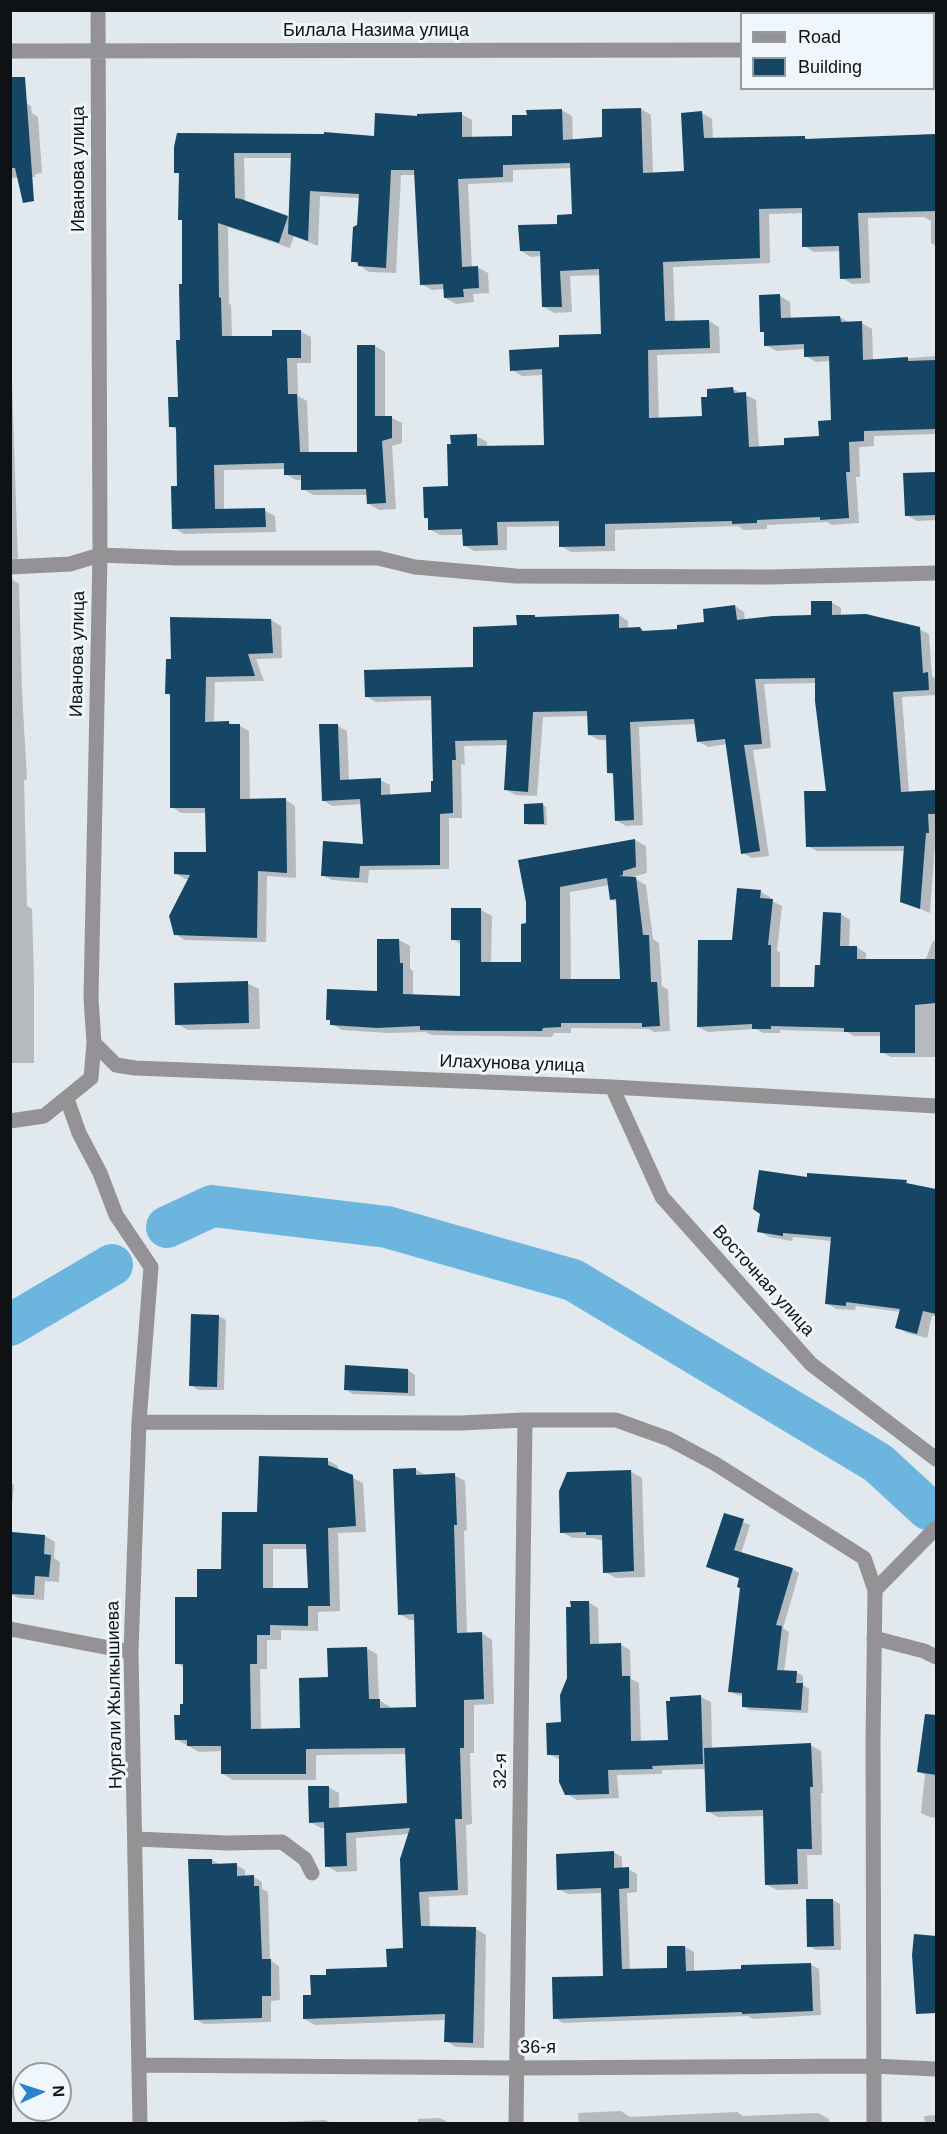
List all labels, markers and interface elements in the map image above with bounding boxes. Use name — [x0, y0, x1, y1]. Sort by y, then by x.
legend — [740, 12, 935, 90]
street label: Билала Назима улица — [283, 20, 469, 42]
text: Road — [798, 27, 841, 47]
text: Building — [798, 57, 862, 77]
street label: Иванова улица — [68, 106, 90, 232]
street label: Иванова улица — [66, 591, 90, 717]
street label: Илахунова улица — [439, 1051, 585, 1077]
street label: Восточная улица — [707, 1221, 819, 1341]
street label: Нургали Жылкышиева — [103, 1601, 127, 1789]
street label: 32-я — [490, 1753, 512, 1789]
street label: 36-я — [520, 2037, 556, 2059]
north arrow — [12, 2062, 72, 2122]
text: N — [50, 2085, 67, 2097]

